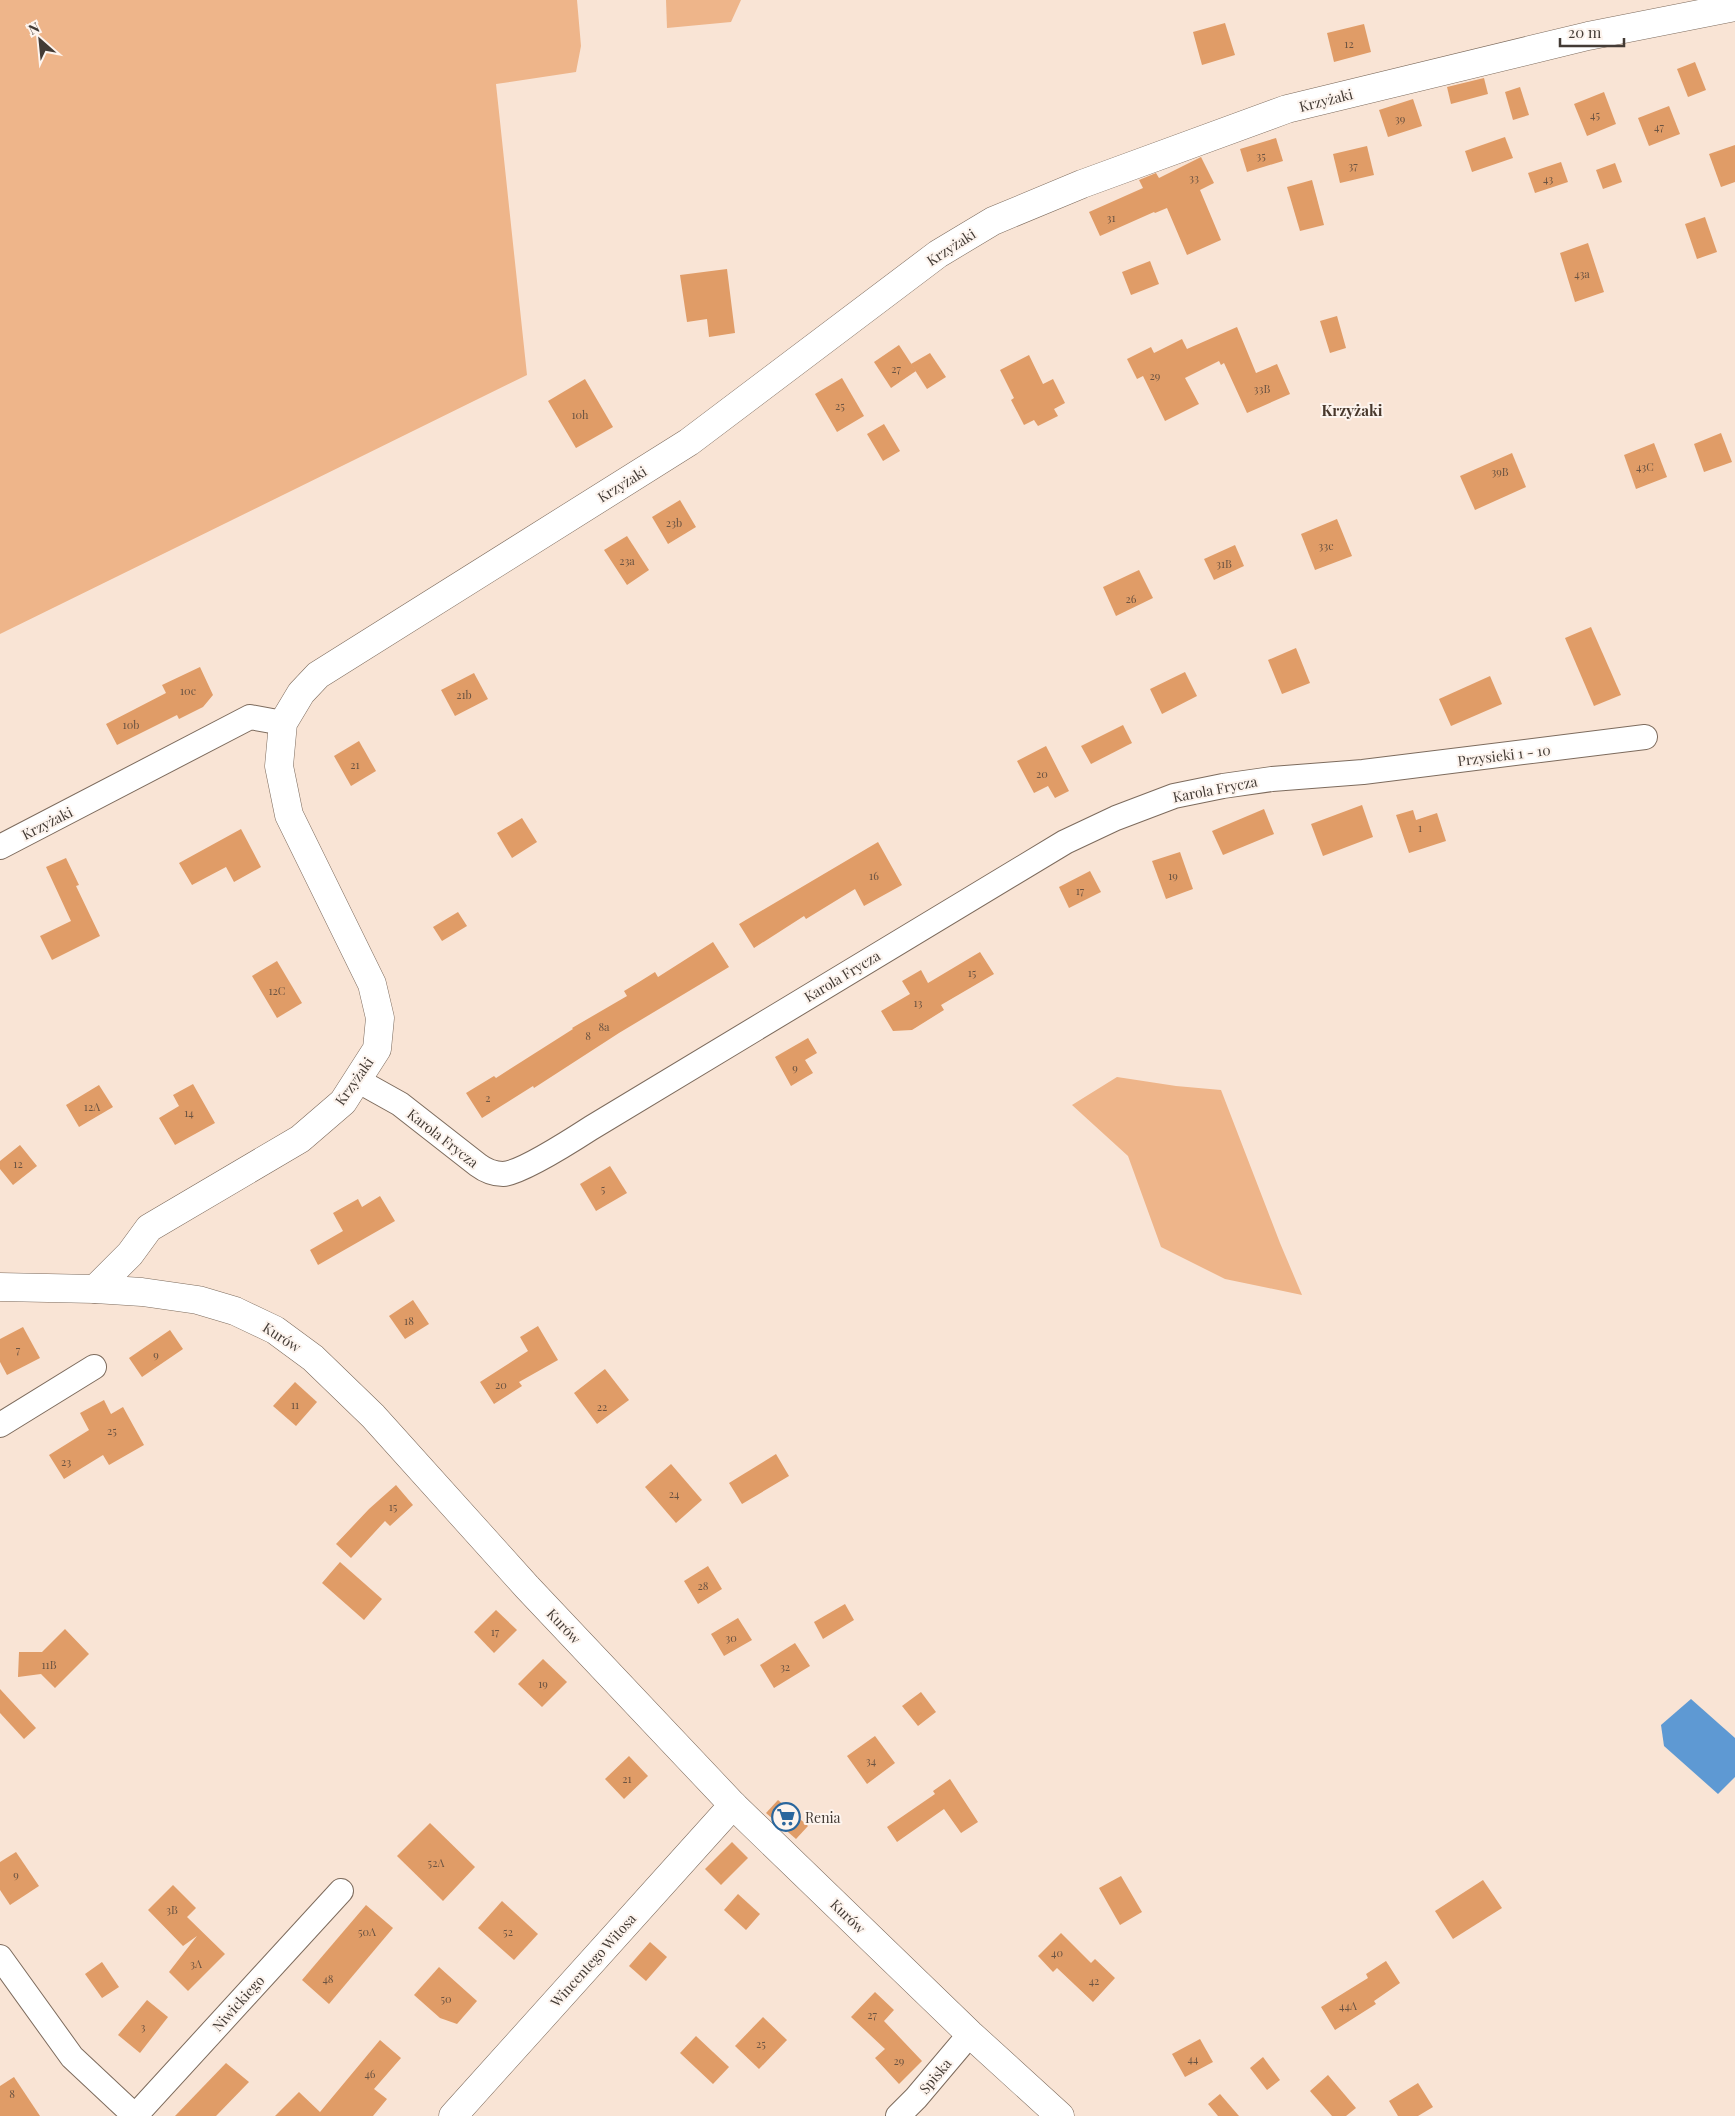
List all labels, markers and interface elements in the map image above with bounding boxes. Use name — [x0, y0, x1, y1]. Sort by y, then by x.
north arrow — [15, 15, 65, 65]
scale bar — [1560, 15, 1624, 47]
text: N — [25, 17, 43, 39]
text: 20 m — [1568, 22, 1602, 42]
house number: 12 — [1344, 36, 1354, 51]
street label: Krzyżaki — [1297, 84, 1355, 116]
house number: 45 — [1590, 107, 1600, 122]
house number: 39 — [1395, 111, 1406, 126]
house number: 47 — [1654, 119, 1664, 134]
house number: 35 — [1256, 148, 1266, 163]
house number: 37 — [1348, 158, 1358, 173]
house number: 33 — [1189, 170, 1199, 185]
house number: 43 — [1543, 171, 1553, 186]
house number: 31 — [1106, 210, 1116, 225]
street label: Krzyżaki — [923, 224, 979, 270]
house number: 43a — [1574, 266, 1590, 281]
house number: 27 — [891, 361, 901, 376]
house number: 29 — [1150, 368, 1161, 383]
house number: 33B — [1254, 381, 1271, 396]
house number: 25 — [835, 398, 845, 413]
district label: Krzyżaki — [1322, 400, 1383, 420]
house number: 10h — [571, 407, 589, 422]
house number: 43C — [1636, 459, 1654, 474]
street label: Krzyżaki — [594, 461, 650, 507]
house number: 39B — [1491, 464, 1509, 479]
house number: 23b — [666, 515, 682, 530]
house number: 33c — [1318, 538, 1334, 553]
house number: 23a — [619, 553, 635, 568]
house number: 31B — [1216, 556, 1232, 571]
house number: 26 — [1126, 591, 1137, 606]
house number: 10c — [180, 683, 196, 698]
house number: 21b — [456, 687, 472, 702]
house number: 10b — [123, 717, 139, 732]
street label: Przysieki 1 - 10 — [1456, 740, 1552, 770]
house number: 21 — [350, 757, 360, 772]
house number: 20 — [1036, 766, 1048, 781]
street label: Karola Frycza — [1171, 772, 1259, 806]
street label: Krzyżaki — [18, 802, 76, 844]
house number: 1 — [1418, 820, 1422, 835]
house number: 16 — [869, 868, 879, 883]
house number: 19 — [1168, 868, 1178, 883]
house number: 17 — [1076, 883, 1085, 898]
street label: Karola Frycza — [800, 946, 884, 1006]
house number: 15 — [968, 965, 977, 980]
house number: 12C — [269, 983, 285, 998]
house number: 13 — [914, 995, 922, 1010]
house number: 8a — [598, 1019, 610, 1034]
house number: 8 — [585, 1028, 591, 1043]
street label: Krzyżaki — [331, 1053, 377, 1109]
house number: 9 — [792, 1060, 798, 1075]
house number: 2 — [485, 1090, 491, 1105]
house number: 12A — [84, 1099, 100, 1114]
street label: Karola Frycza — [403, 1104, 483, 1172]
house number: 14 — [184, 1105, 194, 1120]
house number: 12 — [13, 1156, 23, 1171]
house number: 5 — [601, 1181, 606, 1196]
house number: 18 — [404, 1313, 414, 1328]
street label: Kurów — [259, 1318, 305, 1356]
house number: 7 — [16, 1342, 21, 1357]
house number: 9 — [153, 1347, 159, 1362]
house number: 20 — [495, 1377, 507, 1392]
house number: 11 — [291, 1397, 299, 1412]
house number: 22 — [597, 1399, 607, 1414]
house number: 25 — [107, 1423, 117, 1438]
house number: 23 — [61, 1454, 71, 1469]
house number: 24 — [669, 1486, 680, 1501]
house number: 15 — [389, 1499, 398, 1514]
house number: 28 — [698, 1578, 709, 1593]
street label: Kurów — [543, 1604, 585, 1648]
house number: 17 — [491, 1624, 500, 1639]
house number: 30 — [725, 1630, 737, 1645]
house number: 11B — [42, 1657, 57, 1672]
house number: 32 — [780, 1659, 790, 1674]
house number: 19 — [538, 1676, 548, 1691]
house number: 34 — [866, 1753, 877, 1768]
house number: 21 — [622, 1771, 632, 1786]
supermarket icon: Renia — [771, 1802, 801, 1832]
place label: Renia — [805, 1808, 841, 1827]
house number: 52A — [428, 1855, 444, 1870]
house number: 9 — [13, 1867, 19, 1882]
street label: Kurów — [826, 1895, 870, 1937]
house number: 3B — [166, 1902, 178, 1917]
street label: Wincentego Witosa — [545, 1909, 640, 2011]
house number: 50A — [358, 1924, 376, 1939]
house number: 52 — [503, 1924, 513, 1939]
house number: 40 — [1051, 1945, 1063, 1960]
house number: 3A — [190, 1956, 202, 1971]
street label: Niwickiego — [208, 1971, 268, 2035]
house number: 48 — [322, 1971, 334, 1986]
house number: 42 — [1089, 1973, 1099, 1988]
house number: 50 — [440, 1991, 452, 2006]
house number: 44A — [1339, 1998, 1357, 2013]
house number: 27 — [867, 2007, 877, 2022]
house number: 3 — [141, 2019, 146, 2034]
house number: 25 — [756, 2036, 766, 2051]
house number: 44 — [1188, 2051, 1199, 2066]
house number: 29 — [894, 2053, 905, 2068]
street label: Spiska — [915, 2054, 955, 2098]
house number: 46 — [364, 2066, 376, 2081]
house number: 8 — [9, 2086, 15, 2101]

